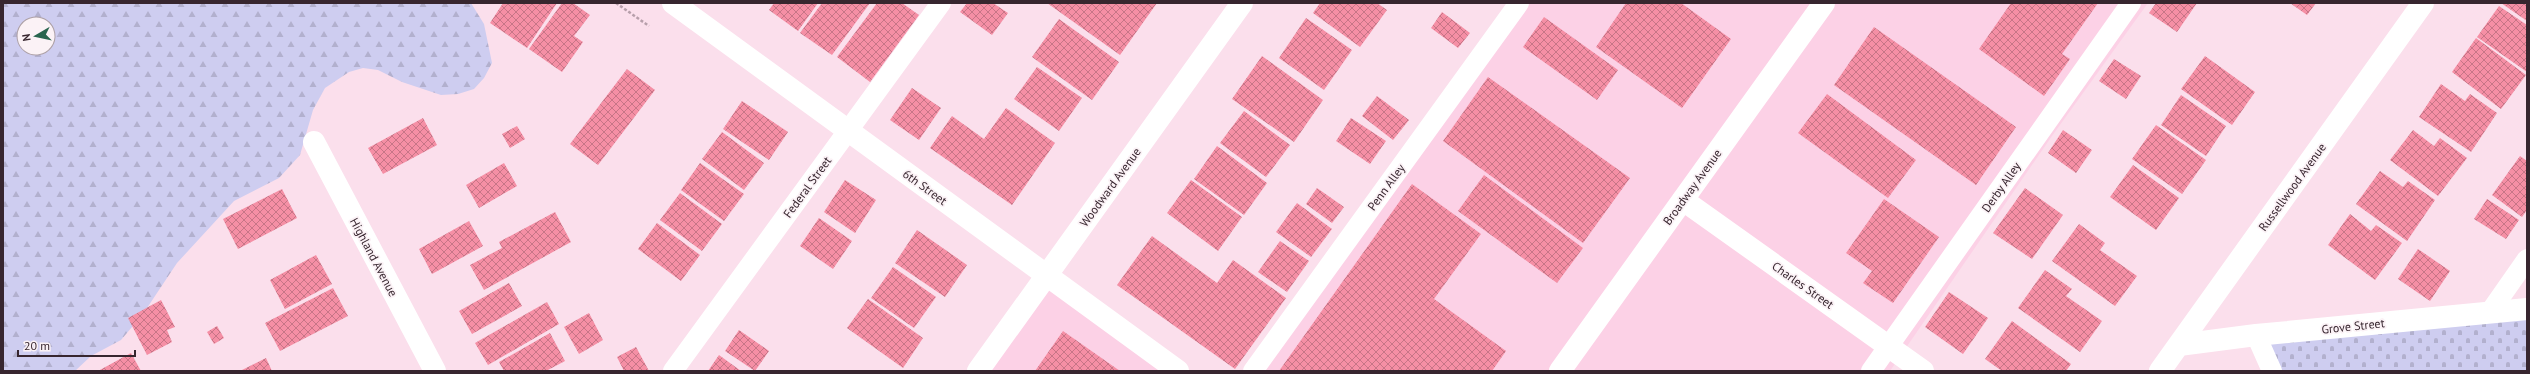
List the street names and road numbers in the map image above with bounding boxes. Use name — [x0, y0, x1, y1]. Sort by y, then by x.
street label: Russellwood Avenue — [2255, 140, 2329, 234]
street label: Woodward Avenue — [1076, 144, 1144, 230]
street label: Broadway Avenue — [1659, 146, 1725, 228]
street label: Federal Street — [780, 153, 834, 221]
street label: Derby Alley — [1978, 159, 2024, 215]
street label: Penn Alley — [1364, 161, 1408, 213]
street label: 6th Street — [900, 166, 950, 208]
street label: Highland Avenue — [347, 215, 401, 299]
street label: Charles Street — [1769, 258, 1837, 312]
street label: Grove Street — [2321, 315, 2385, 337]

